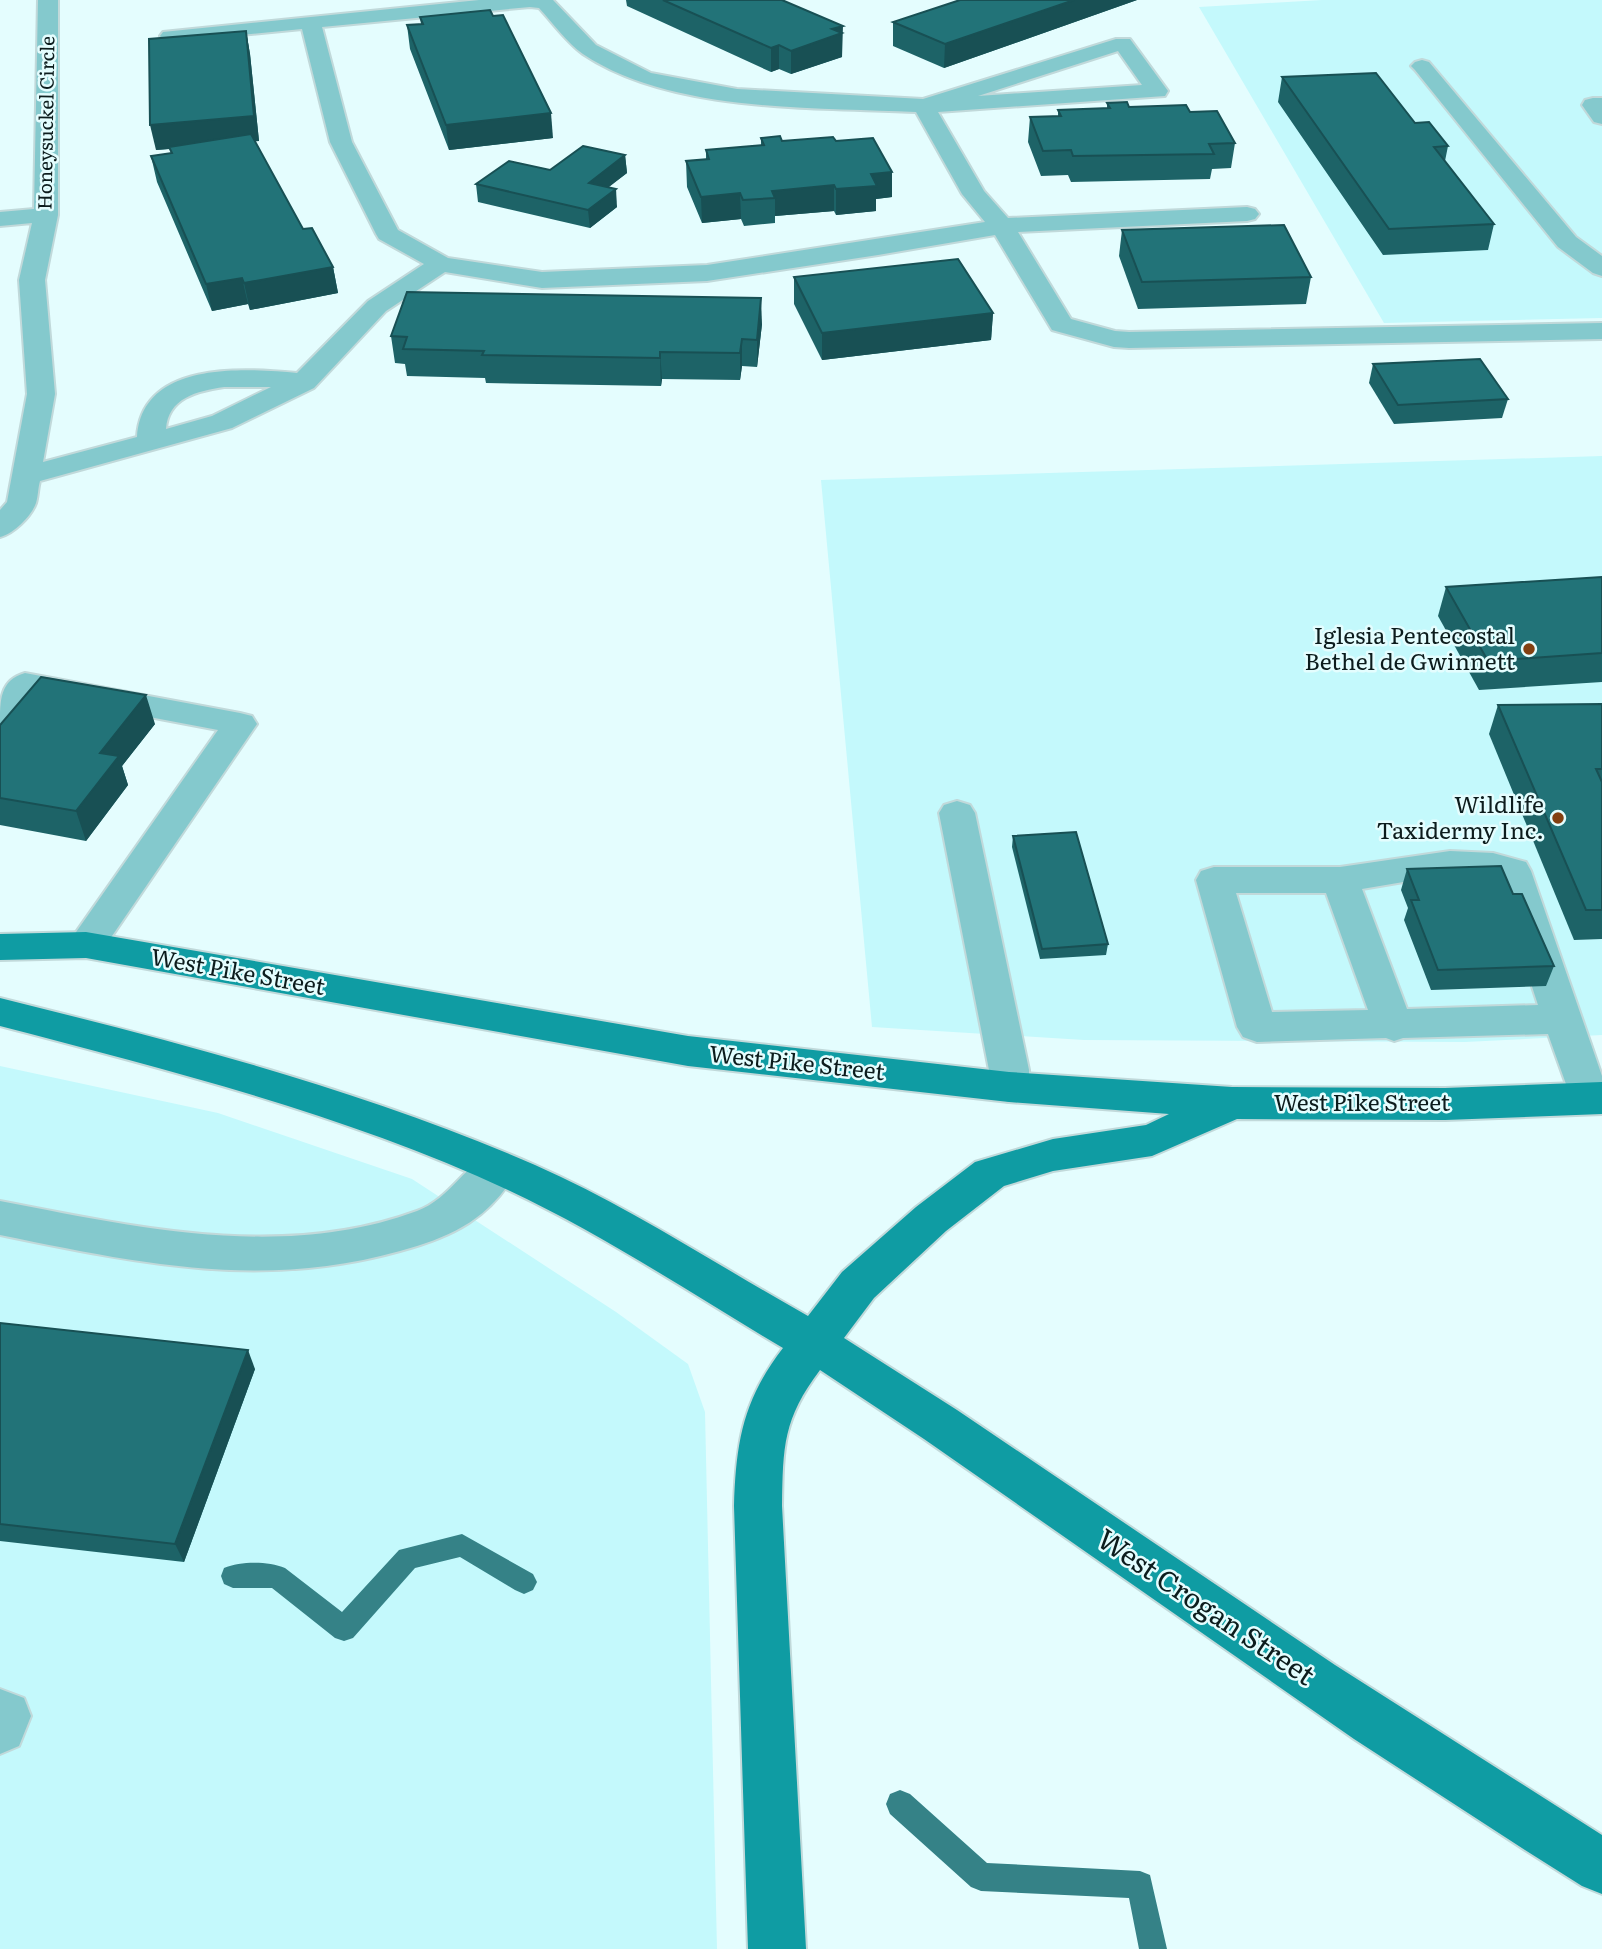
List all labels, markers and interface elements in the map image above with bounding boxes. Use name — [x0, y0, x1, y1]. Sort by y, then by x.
street label: Honeysuckel Circle — [29, 36, 61, 210]
place label: Iglesia Pentecostal Bethel de Gwinnett — [1305, 617, 1516, 677]
marker: Iglesia Pentecostal Bethel de Gwinnett — [1521, 641, 1537, 657]
place label: Wildlife Taxidermy Inc. — [1377, 786, 1544, 846]
marker: Wildlife Taxidermy Inc. — [1550, 810, 1566, 826]
street label: West Pike Street — [149, 938, 329, 1002]
street label: West Pike Street — [708, 1035, 887, 1087]
street label: West Pike Street — [1274, 1084, 1451, 1118]
street label: West Crogan Street — [1090, 1517, 1325, 1694]

